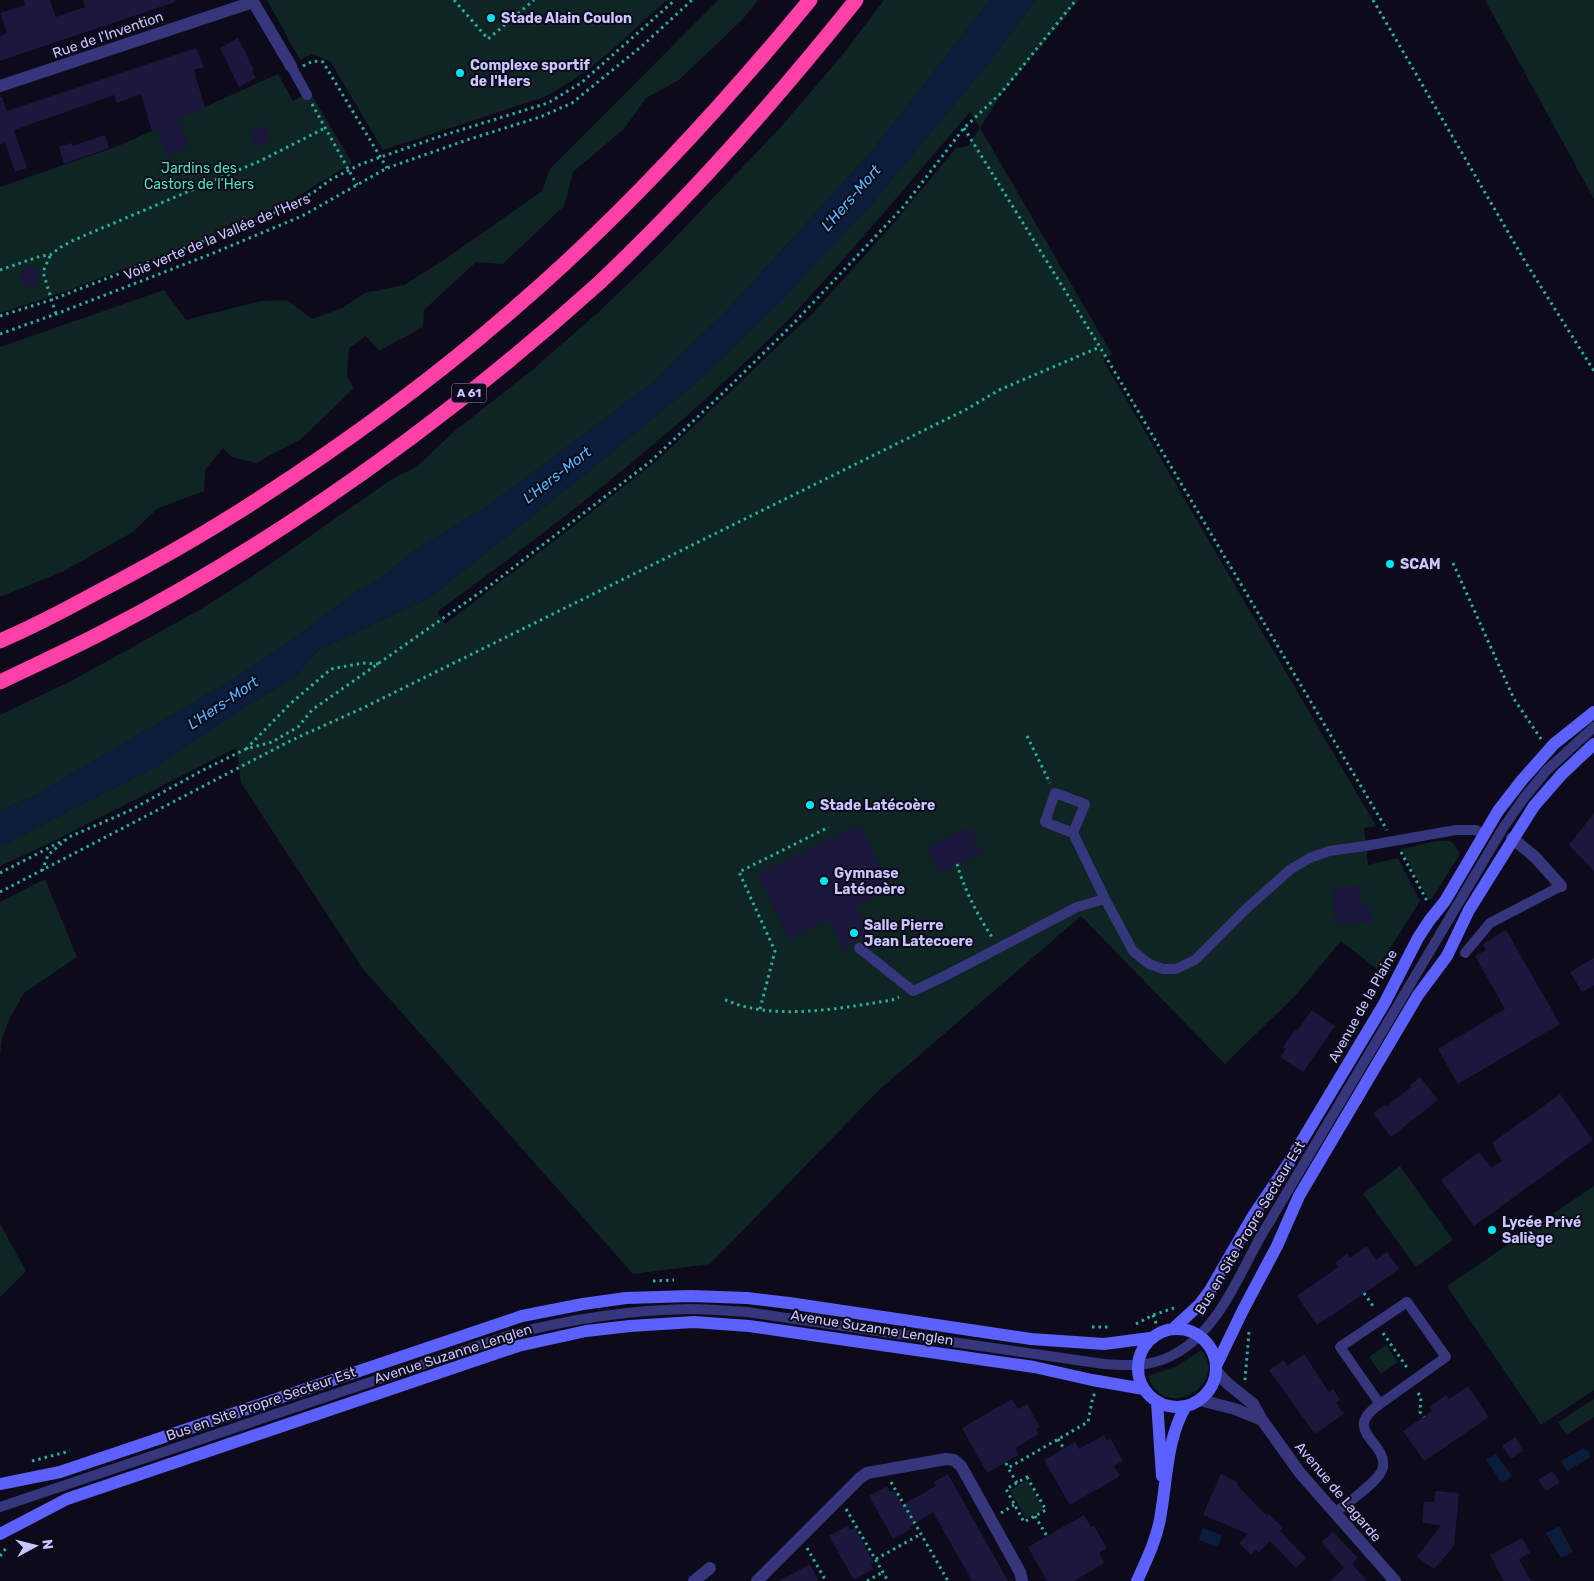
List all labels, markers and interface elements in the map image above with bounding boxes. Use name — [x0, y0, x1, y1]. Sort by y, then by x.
street label: Rue de l'Invention — [50, 8, 166, 62]
place label: Stade Alain Coulon — [501, 10, 632, 27]
marker: Stade Alain Coulon — [485, 12, 497, 24]
place label: Complexe sportif de l'Hers — [470, 57, 590, 90]
marker: Complexe sportif de l'Hers — [454, 67, 466, 79]
park label: Jardins des Castors de l’Hers — [144, 160, 254, 193]
water label: L'Hers-Mort — [817, 161, 885, 235]
street label: Voie verte de la Vallée de l'Hers — [121, 190, 313, 284]
road number: A 61 — [452, 383, 486, 402]
water label: L'Hers-Mort — [519, 443, 595, 507]
place label: SCAM — [1400, 556, 1441, 573]
marker: SCAM — [1384, 558, 1396, 570]
water label: L'Hers-Mort — [184, 673, 262, 733]
place label: Stade Latécoère — [820, 797, 935, 814]
marker: Stade Latécoère — [804, 799, 816, 811]
place label: Gymnase Latécoère — [834, 865, 905, 898]
marker: Gymnase Latécoère — [818, 875, 830, 887]
place label: Salle Pierre Jean Latecoere — [864, 917, 973, 950]
marker: Salle Pierre Jean Latecoere — [848, 927, 860, 939]
street label: Avenue de la Plaine — [1325, 946, 1401, 1065]
street label: Bus en Site Propre Secteur Est — [1191, 1138, 1309, 1318]
place label: Lycée Privé Saliège — [1502, 1214, 1581, 1247]
marker: Lycée Privé Saliège — [1486, 1224, 1498, 1236]
street label: Avenue Suzanne Lenglen — [789, 1307, 955, 1349]
street label: Avenue Suzanne Lenglen — [372, 1320, 534, 1388]
street label: Bus en Site Propre Secteur Est — [164, 1363, 359, 1445]
street label: Avenue de Lagarde — [1291, 1439, 1385, 1546]
north arrow — [10, 1521, 60, 1571]
text: N — [38, 1538, 56, 1551]

